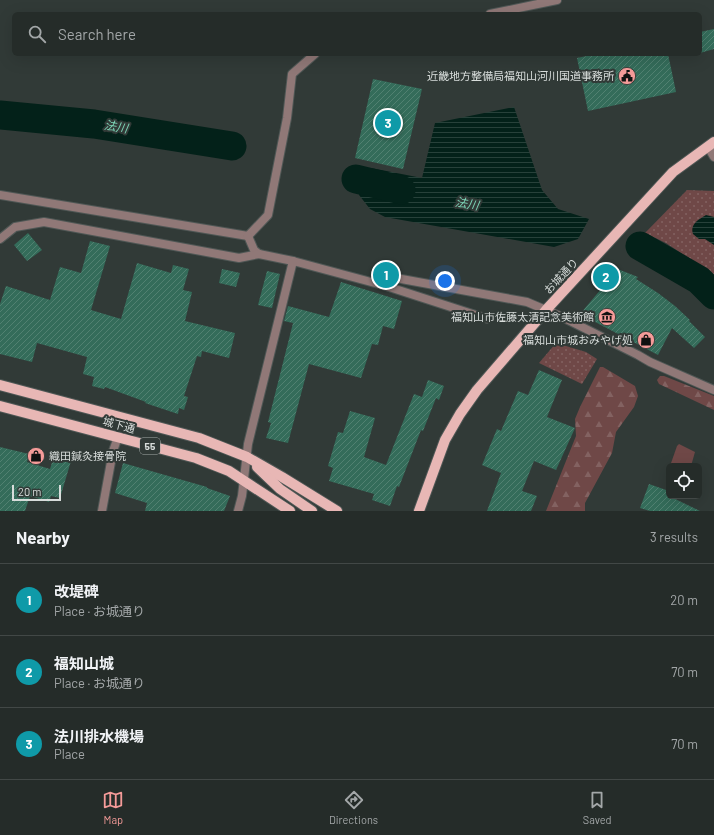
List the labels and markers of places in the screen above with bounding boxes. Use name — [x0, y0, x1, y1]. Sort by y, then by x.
public building icon: 近畿地方整備局福知山河川国道事務所 — [617, 66, 637, 86]
place label: 近畿地方整備局福知山河川国道事務所 — [427, 69, 615, 82]
pin: 3 — [375, 108, 401, 138]
pin: 1 — [373, 260, 399, 290]
pin: 2 — [593, 262, 619, 292]
museum icon: 福知山市佐藤太清記念美術館 — [597, 307, 617, 327]
place label: 福知山市佐藤太清記念美術館 — [451, 310, 594, 323]
shop icon: 福知山市城おみやげ処 — [636, 330, 656, 350]
place label: 福知山市城おみやげ処 — [523, 333, 633, 346]
shop icon: 織田鍼灸接骨院 — [26, 446, 46, 466]
place label: 織田鍼灸接骨院 — [49, 449, 126, 462]

